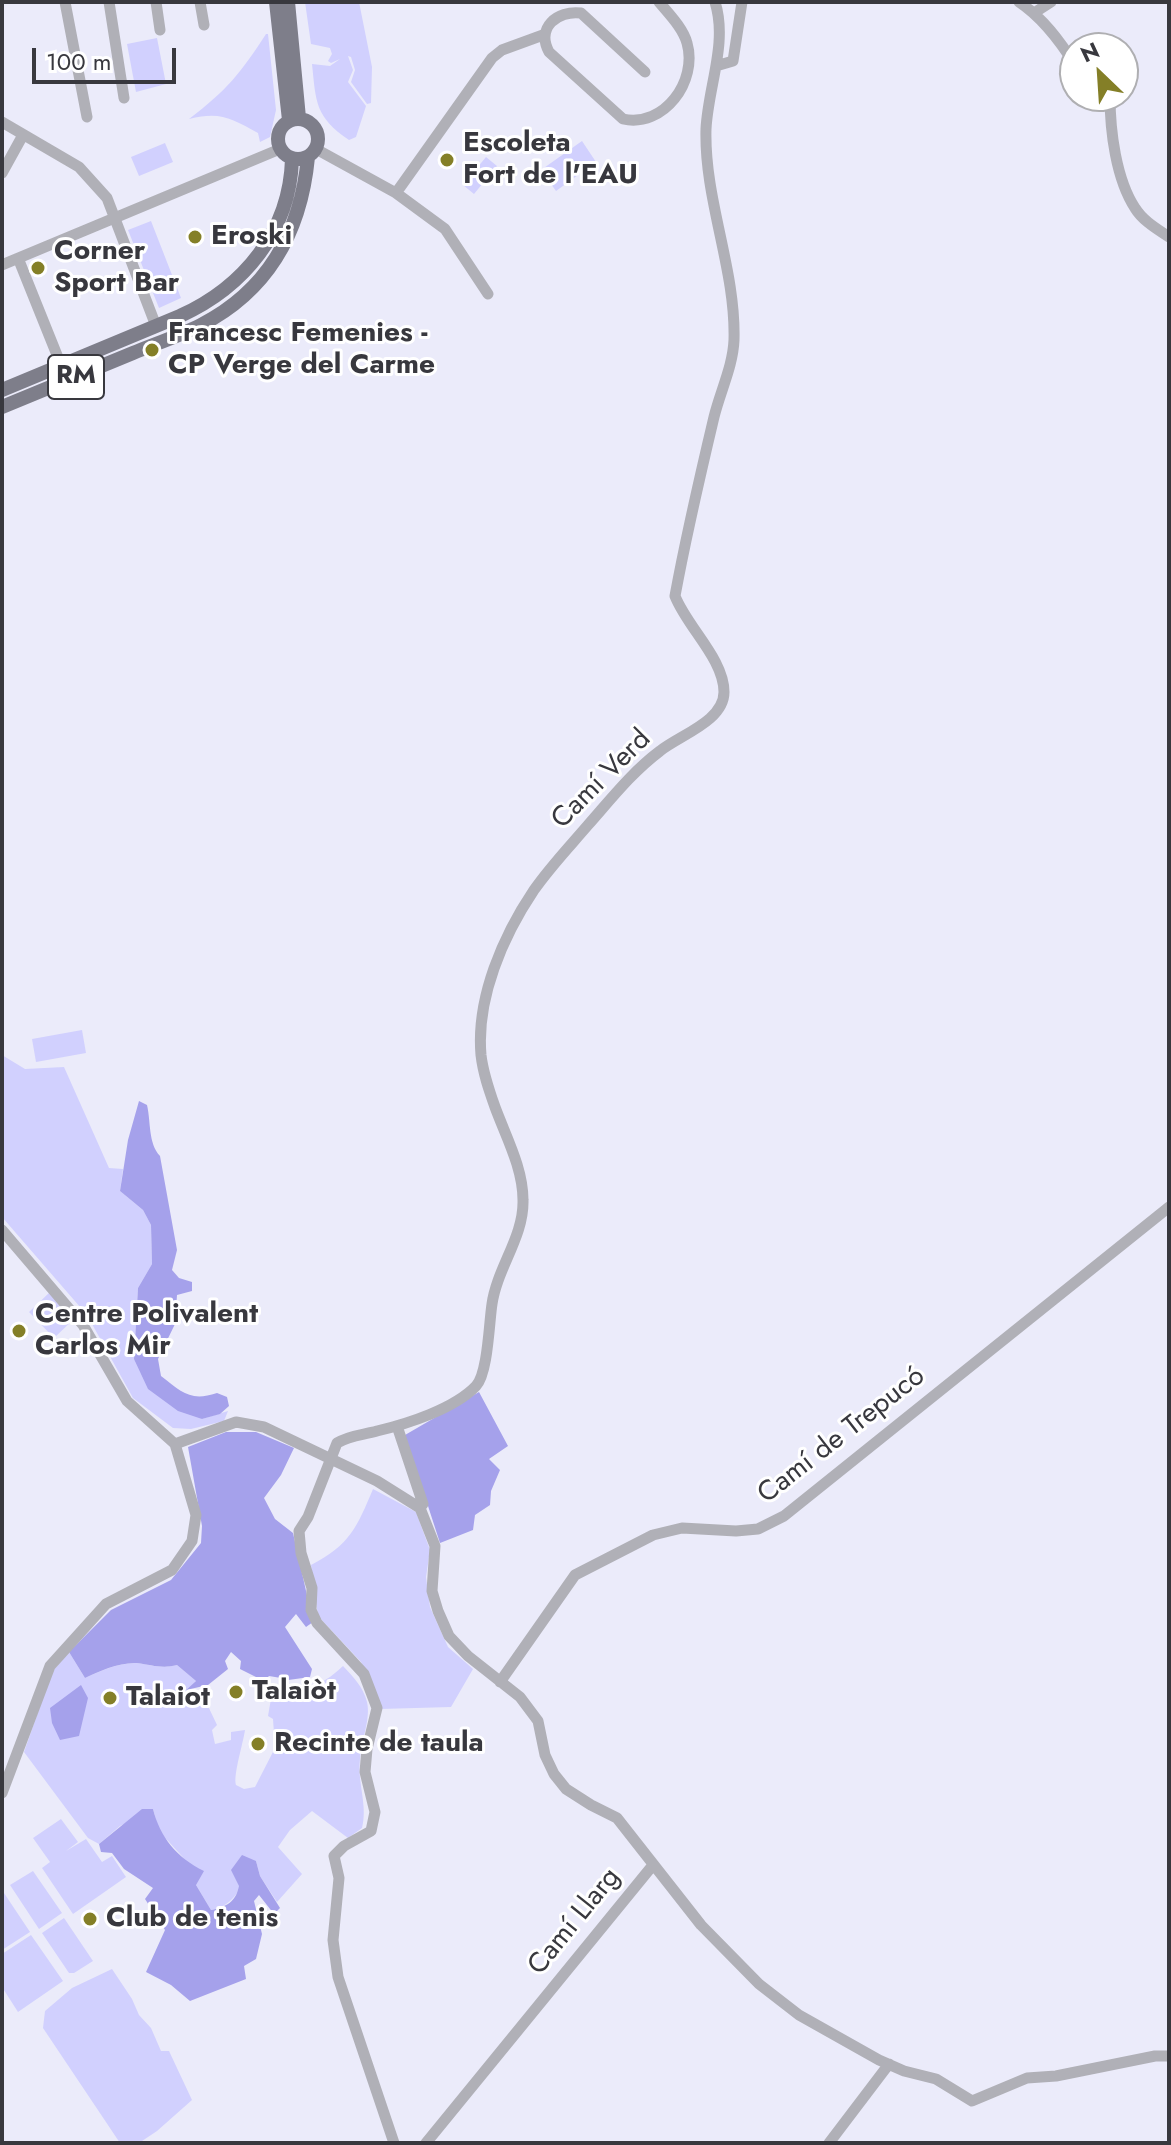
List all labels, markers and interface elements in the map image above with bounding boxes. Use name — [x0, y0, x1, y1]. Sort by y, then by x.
scale bar — [36, 32, 180, 82]
north arrow — [1059, 32, 1139, 112]
text: N — [1075, 34, 1104, 70]
text: 100 m — [46, 44, 112, 79]
place label: Escoleta Fort de l'EAU — [463, 127, 638, 193]
marker: Escoleta Fort de l'EAU — [438, 151, 456, 169]
place label: Eroski — [211, 220, 292, 254]
marker: Eroski — [186, 228, 204, 246]
place label: Corner Sport Bar — [54, 235, 179, 301]
marker: Corner Sport Bar — [29, 259, 47, 277]
place label: Francesc Femenies - CP Verge del Carme — [168, 317, 435, 383]
marker: Francesc Femenies - CP Verge del Carme — [143, 341, 161, 359]
road number: RM — [48, 355, 104, 399]
street label: Camí Verd — [545, 723, 659, 837]
place label: Centre Polivalent Carlos Mir — [35, 1298, 258, 1364]
marker: Centre Polivalent Carlos Mir — [10, 1322, 28, 1340]
street label: Camí de Trepucó — [752, 1360, 932, 1512]
place label: Talaiòt — [252, 1675, 336, 1709]
place label: Talaiot — [126, 1681, 210, 1715]
marker: Talaiòt — [227, 1683, 245, 1701]
marker: Talaiot — [101, 1689, 119, 1707]
place label: Recinte de taula — [274, 1727, 484, 1761]
marker: Recinte de taula — [249, 1735, 267, 1753]
street label: Camí Llarg — [522, 1862, 628, 1982]
place label: Club de tenis — [106, 1902, 278, 1936]
marker: Club de tenis — [81, 1910, 99, 1928]

